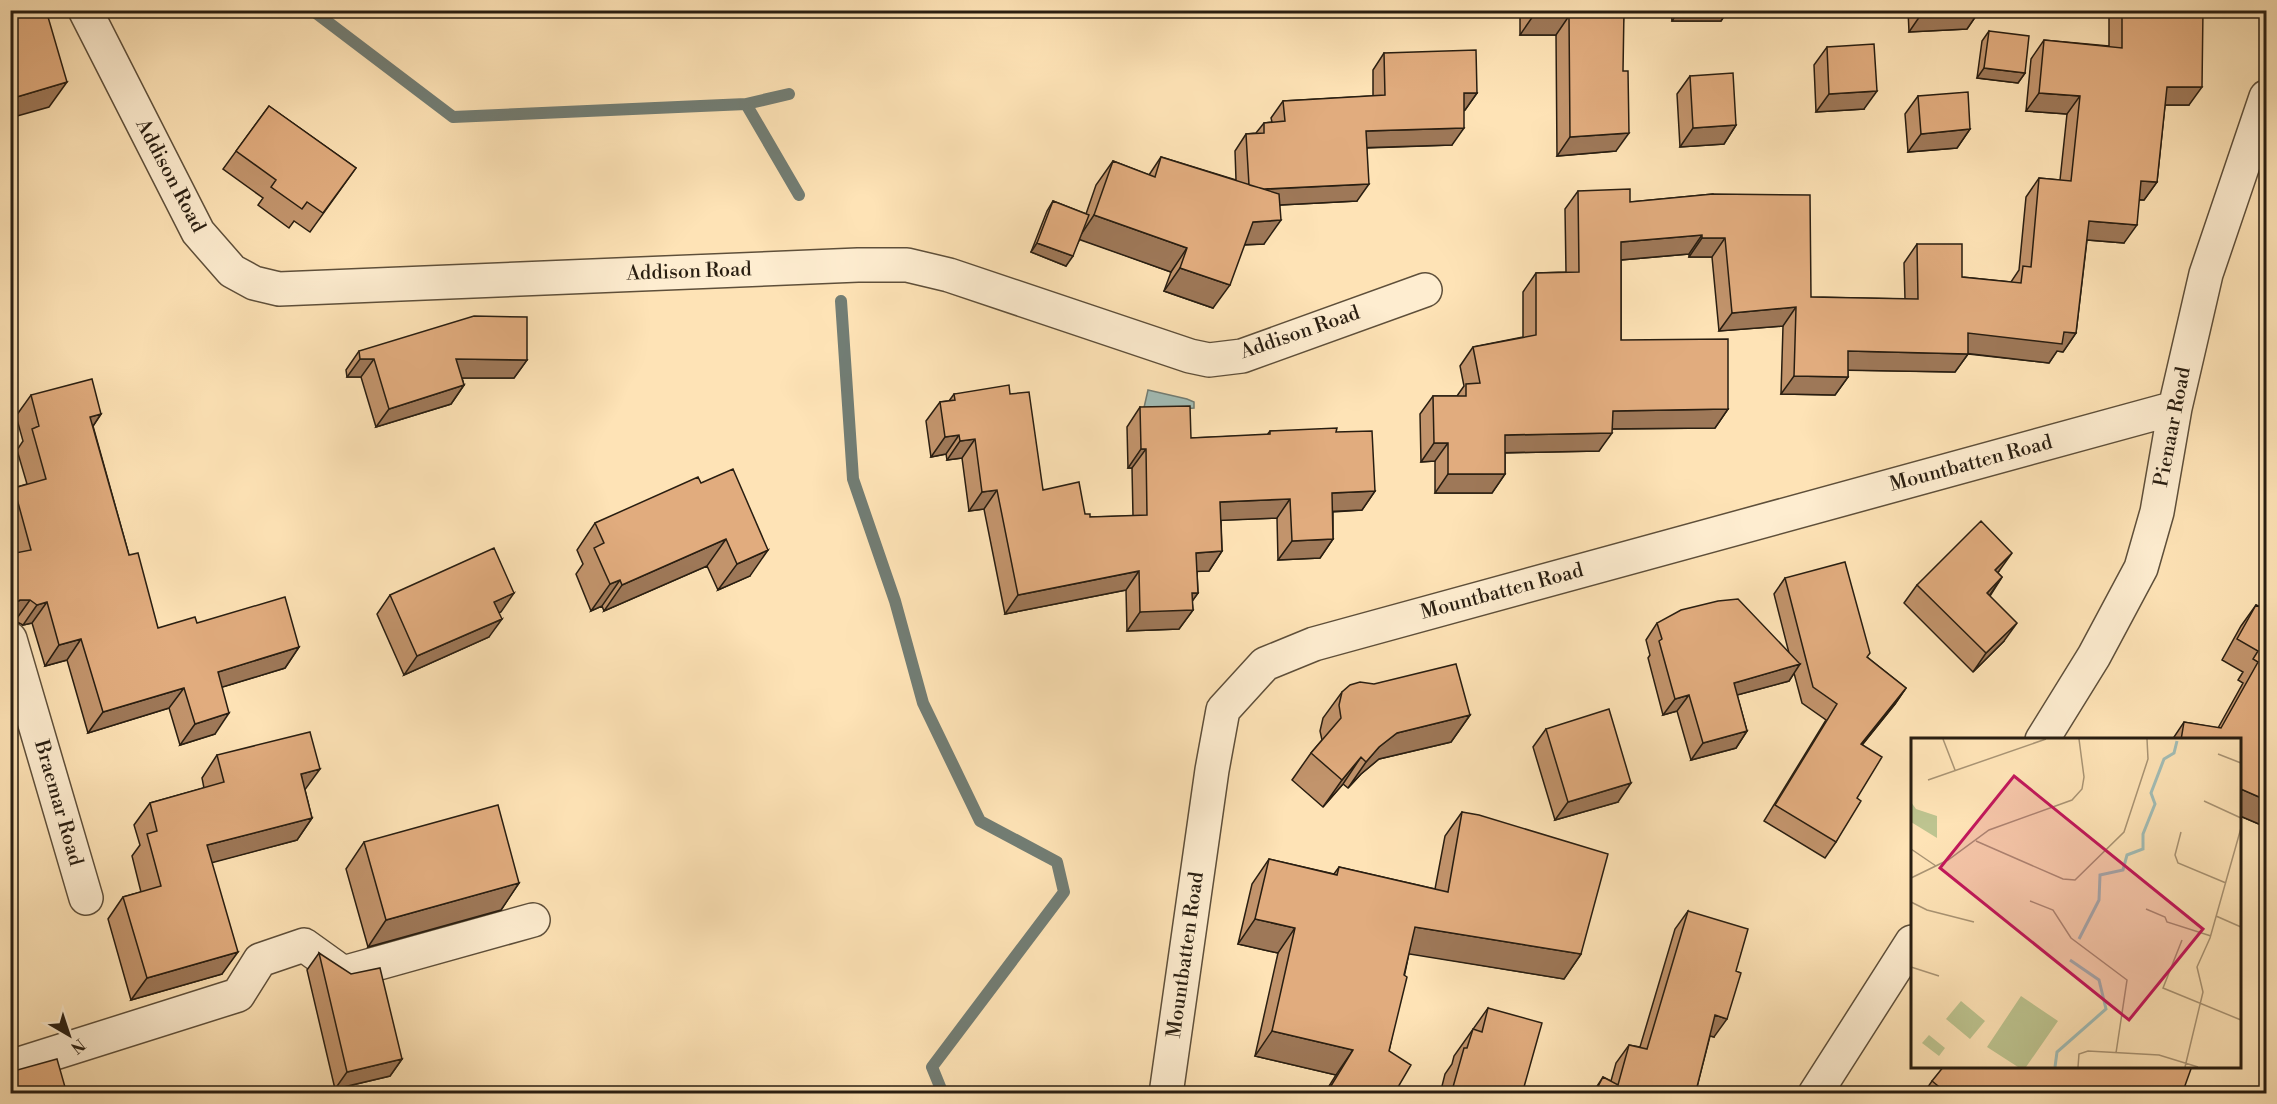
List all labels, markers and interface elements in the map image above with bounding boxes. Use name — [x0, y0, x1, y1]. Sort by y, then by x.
street label: Addison Road — [129, 114, 211, 238]
street label: Addison Road — [625, 257, 753, 287]
street label: Addison Road — [1236, 301, 1364, 366]
street label: Pienaar Road — [2149, 364, 2197, 489]
street label: Mountbatten Road — [1887, 430, 2056, 498]
street label: Mountbatten Road — [1418, 558, 1587, 626]
street label: Braemar Road — [28, 736, 88, 869]
inset map — [1911, 738, 2241, 1068]
street label: Mountbatten Road — [1162, 870, 1210, 1040]
north arrow — [39, 1005, 99, 1065]
text: N — [66, 1034, 89, 1058]

